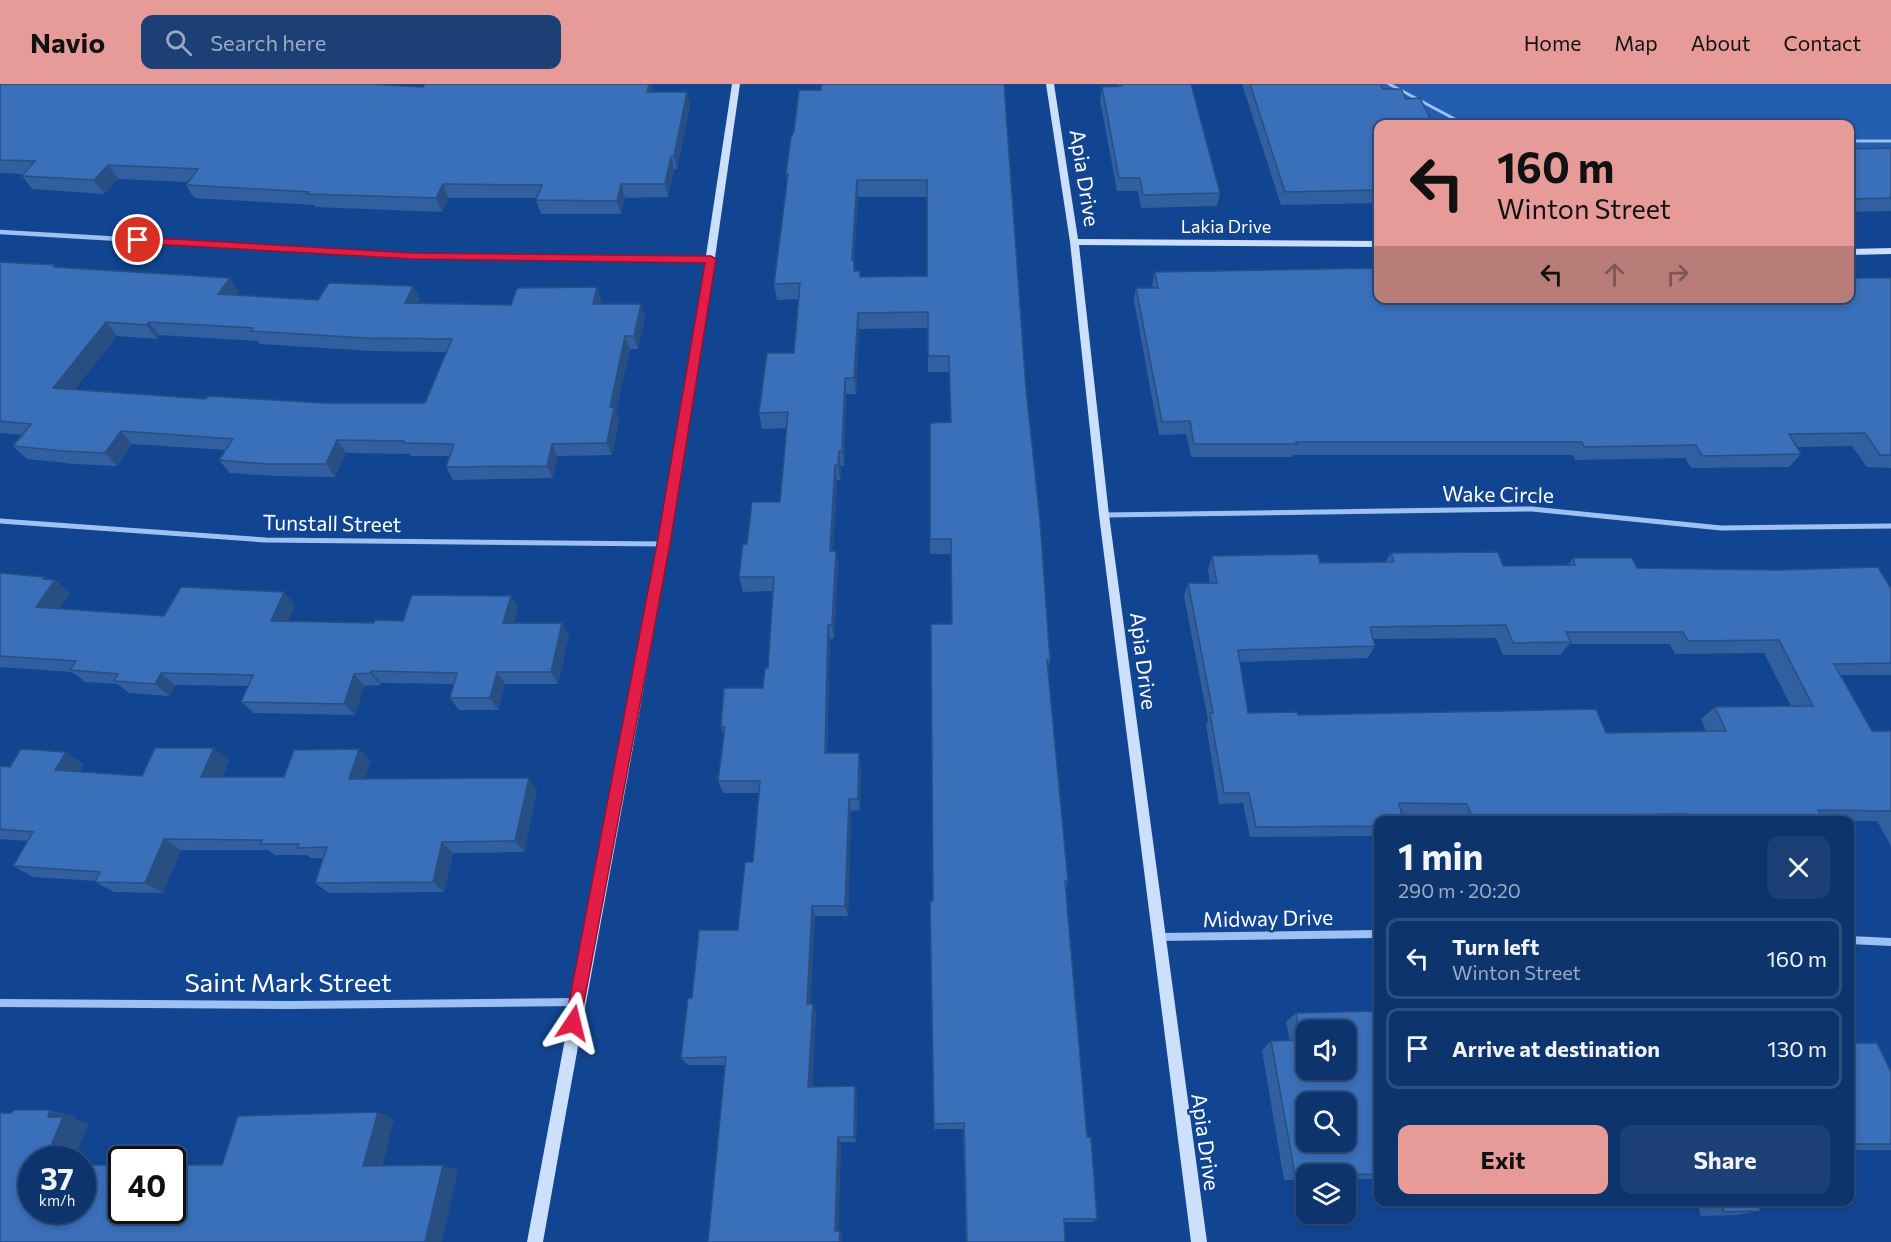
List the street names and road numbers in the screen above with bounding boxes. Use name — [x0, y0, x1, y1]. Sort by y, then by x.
street label: Apia Drive — [1065, 127, 1105, 228]
street label: Lakia Drive — [1181, 215, 1271, 237]
street label: Wake Circle — [1442, 480, 1554, 507]
street label: Tunstall Street — [263, 509, 402, 536]
street label: Apia Drive — [1126, 611, 1163, 711]
street label: Midway Drive — [1202, 904, 1333, 931]
street label: Saint Mark Street — [184, 966, 392, 997]
street label: Apia Drive — [1187, 1092, 1226, 1192]

